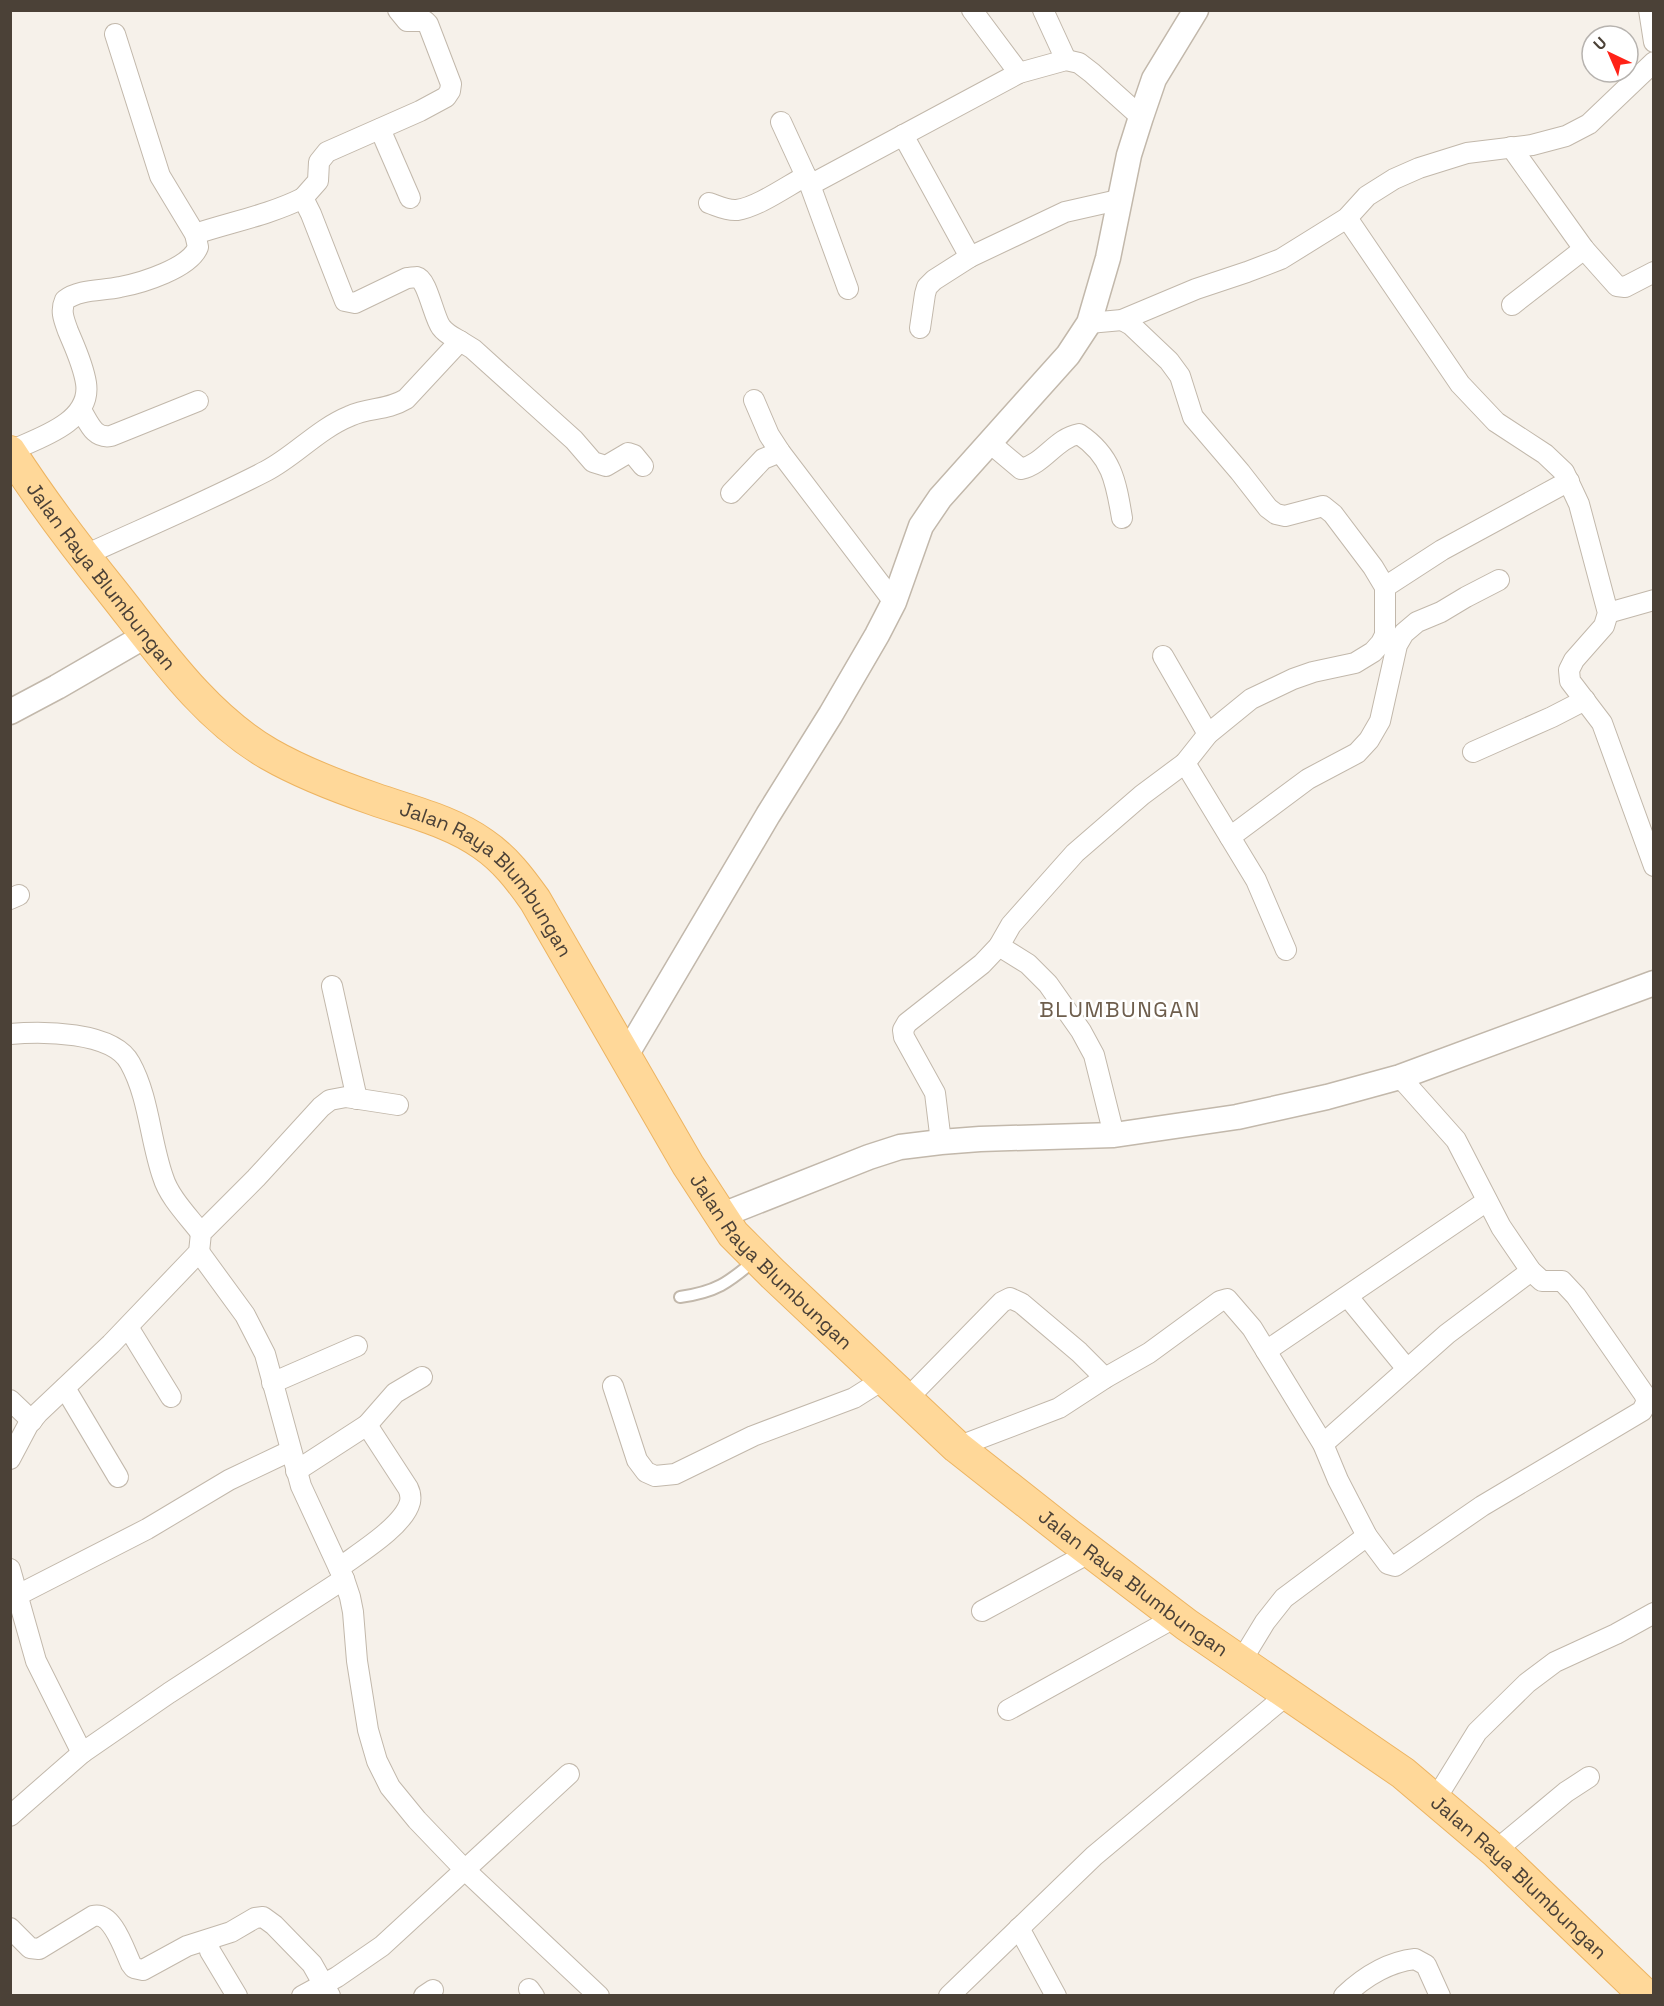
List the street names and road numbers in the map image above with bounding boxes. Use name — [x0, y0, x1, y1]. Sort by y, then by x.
street label: Jalan Raya Blumbungan — [21, 477, 182, 675]
street label: Jalan Raya Blumbungan — [396, 795, 578, 962]
street label: Jalan Raya Blumbungan — [684, 1168, 858, 1355]
street label: Jalan Raya Blumbungan — [1033, 1503, 1233, 1662]
street label: Jalan Raya Blumbungan — [1425, 1789, 1613, 1965]

